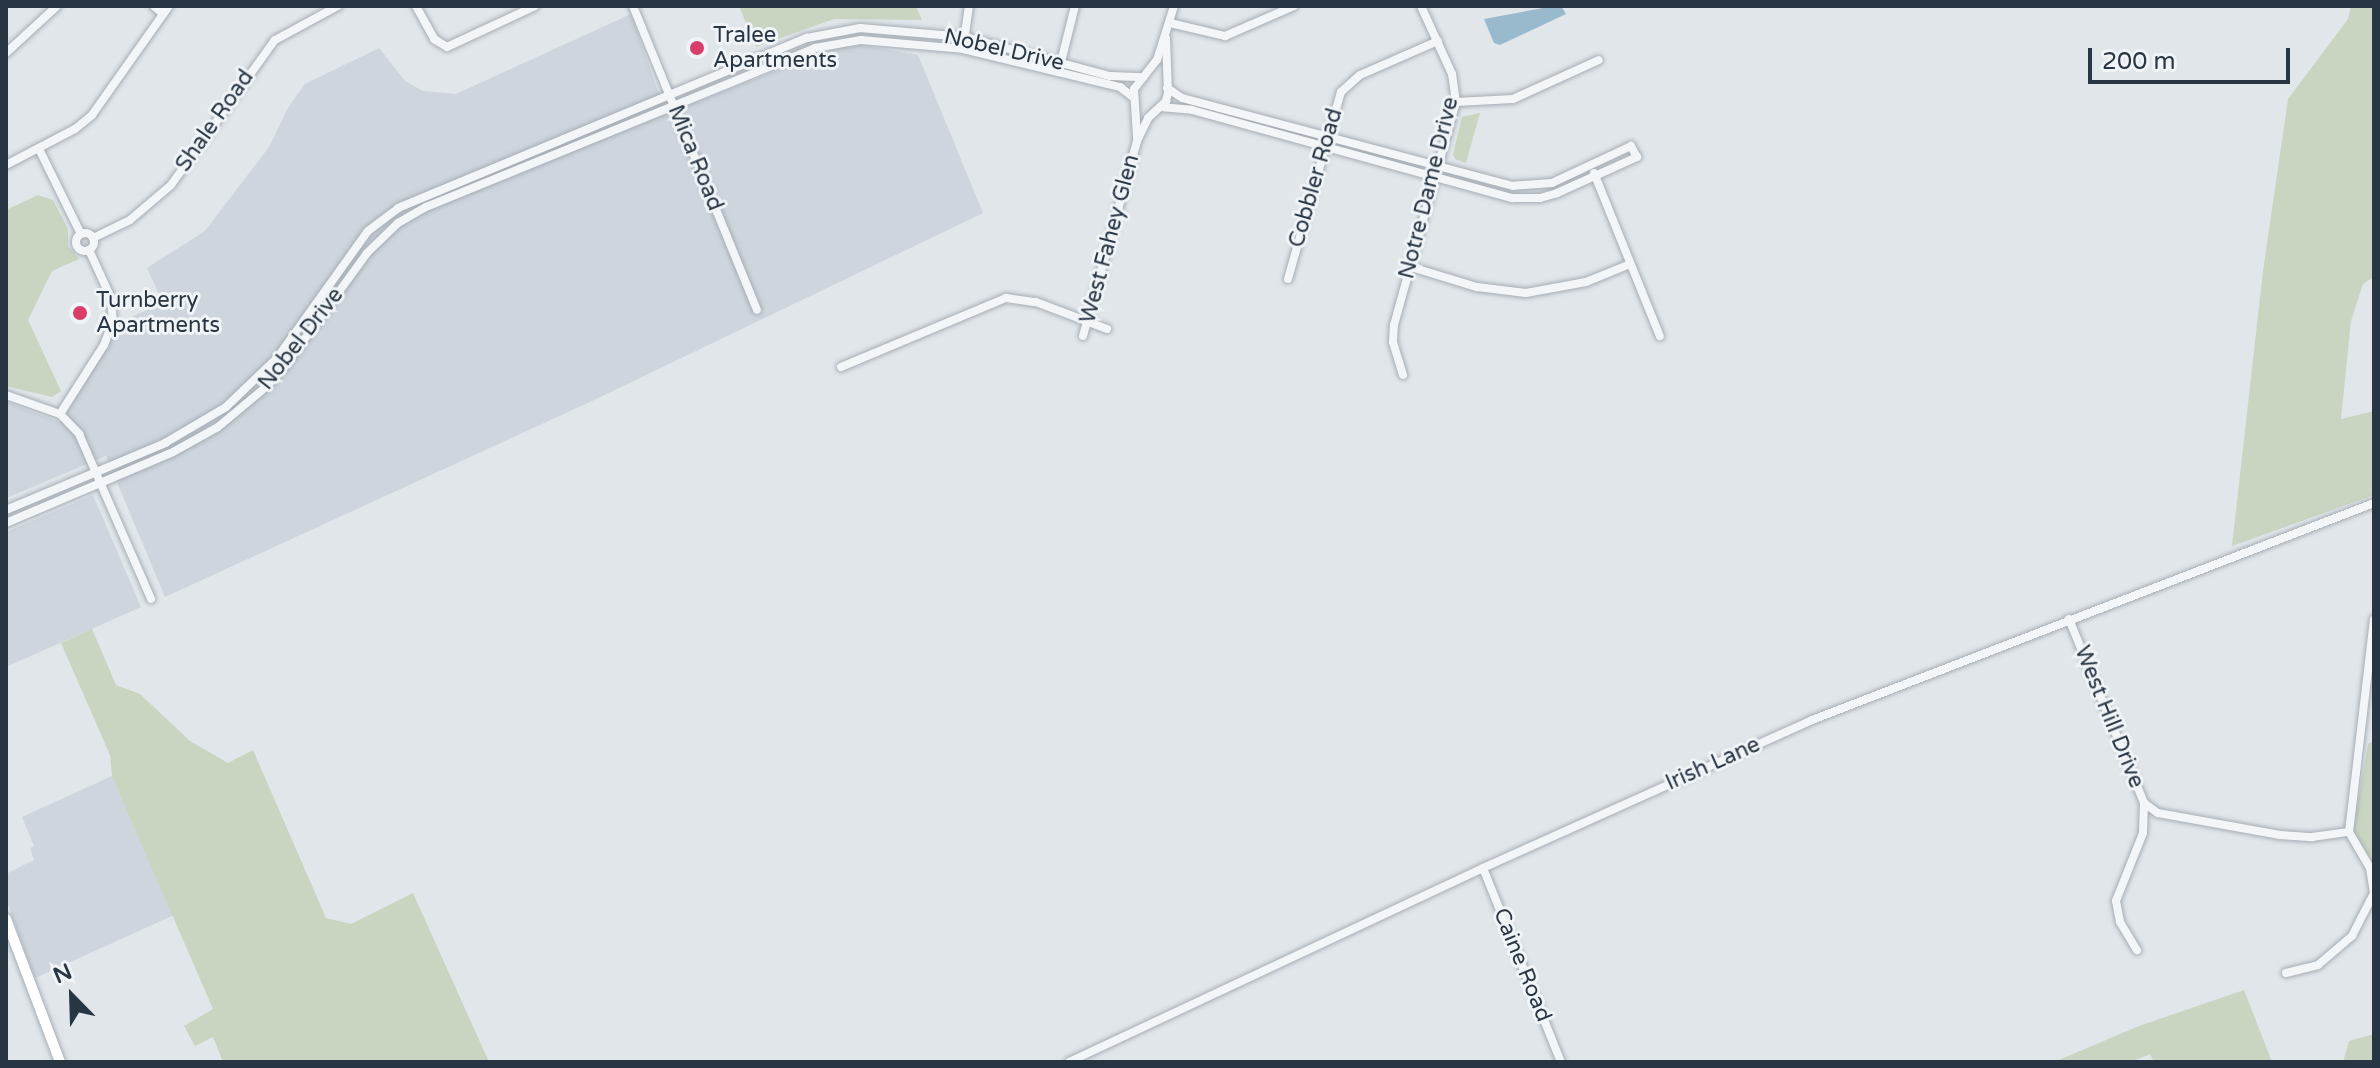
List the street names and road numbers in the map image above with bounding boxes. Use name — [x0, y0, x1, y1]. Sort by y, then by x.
street label: Nobel Drive — [941, 23, 1067, 77]
street label: Shale Road — [170, 65, 260, 177]
street label: Notre Dame Drive — [1394, 94, 1464, 282]
street label: Mica Road — [662, 101, 728, 215]
street label: Cobbler Road — [1284, 105, 1348, 251]
street label: West Fahey Glen — [1075, 152, 1145, 326]
street label: Nobel Drive — [253, 283, 349, 395]
street label: West Hill Drive — [2068, 642, 2150, 792]
street label: Irish Lane — [1662, 731, 1764, 797]
street label: Caine Road — [1487, 904, 1557, 1026]

